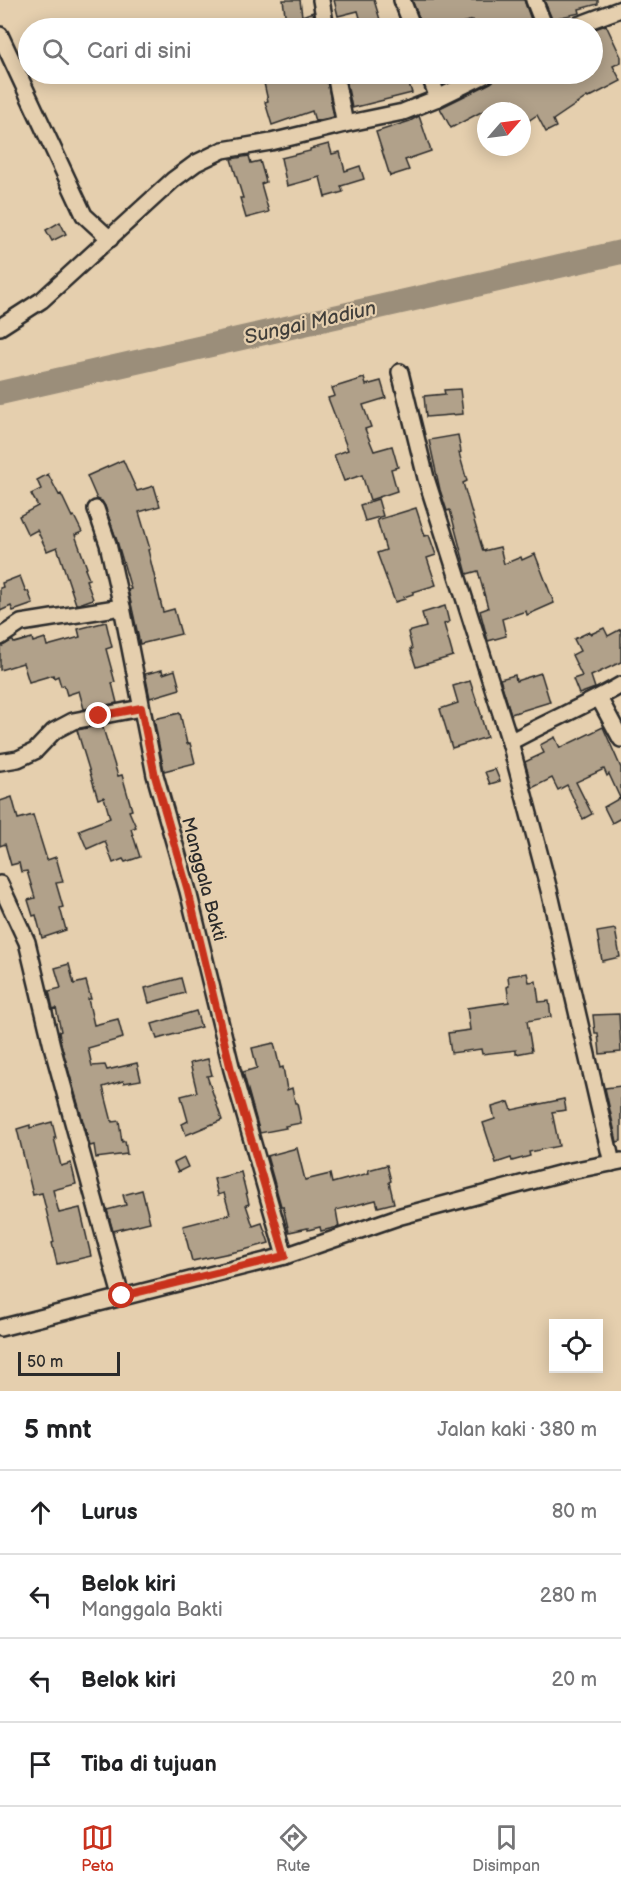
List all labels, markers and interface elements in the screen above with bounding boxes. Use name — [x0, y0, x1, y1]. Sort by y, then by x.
search box — [18, 18, 603, 84]
icon: search — [39, 35, 72, 68]
text: Cari di sini — [87, 38, 191, 65]
north arrow — [477, 102, 531, 156]
water label: Sungai Madiun — [242, 296, 378, 350]
route end — [85, 702, 111, 728]
street label: Manggala Bakti — [177, 815, 230, 943]
route start — [108, 1282, 134, 1308]
map controls — [549, 1319, 603, 1373]
button: locate — [549, 1319, 603, 1373]
scale bar — [18, 1349, 120, 1376]
text: 50 m — [27, 1353, 63, 1372]
text: 5 mnt — [24, 1415, 91, 1446]
text: Jalan kaki · 380 m — [437, 1418, 597, 1442]
icon: ahead — [24, 1496, 57, 1529]
text: Lurus — [81, 1499, 137, 1526]
text: 80 m — [552, 1500, 597, 1524]
text: Belok kiri — [81, 1571, 176, 1598]
icon: left — [24, 1580, 57, 1613]
text: 280 m — [540, 1584, 597, 1608]
text: Manggala Bakti — [81, 1598, 223, 1622]
icon: left — [24, 1664, 57, 1697]
text: Belok kiri — [81, 1667, 176, 1694]
text: 20 m — [552, 1668, 597, 1692]
icon: arrive — [24, 1748, 57, 1781]
text: Tiba di tujuan — [81, 1751, 217, 1778]
tab: Peta — [81, 1821, 114, 1876]
tab: Rute — [276, 1821, 310, 1876]
tab: Disimpan — [472, 1821, 540, 1876]

